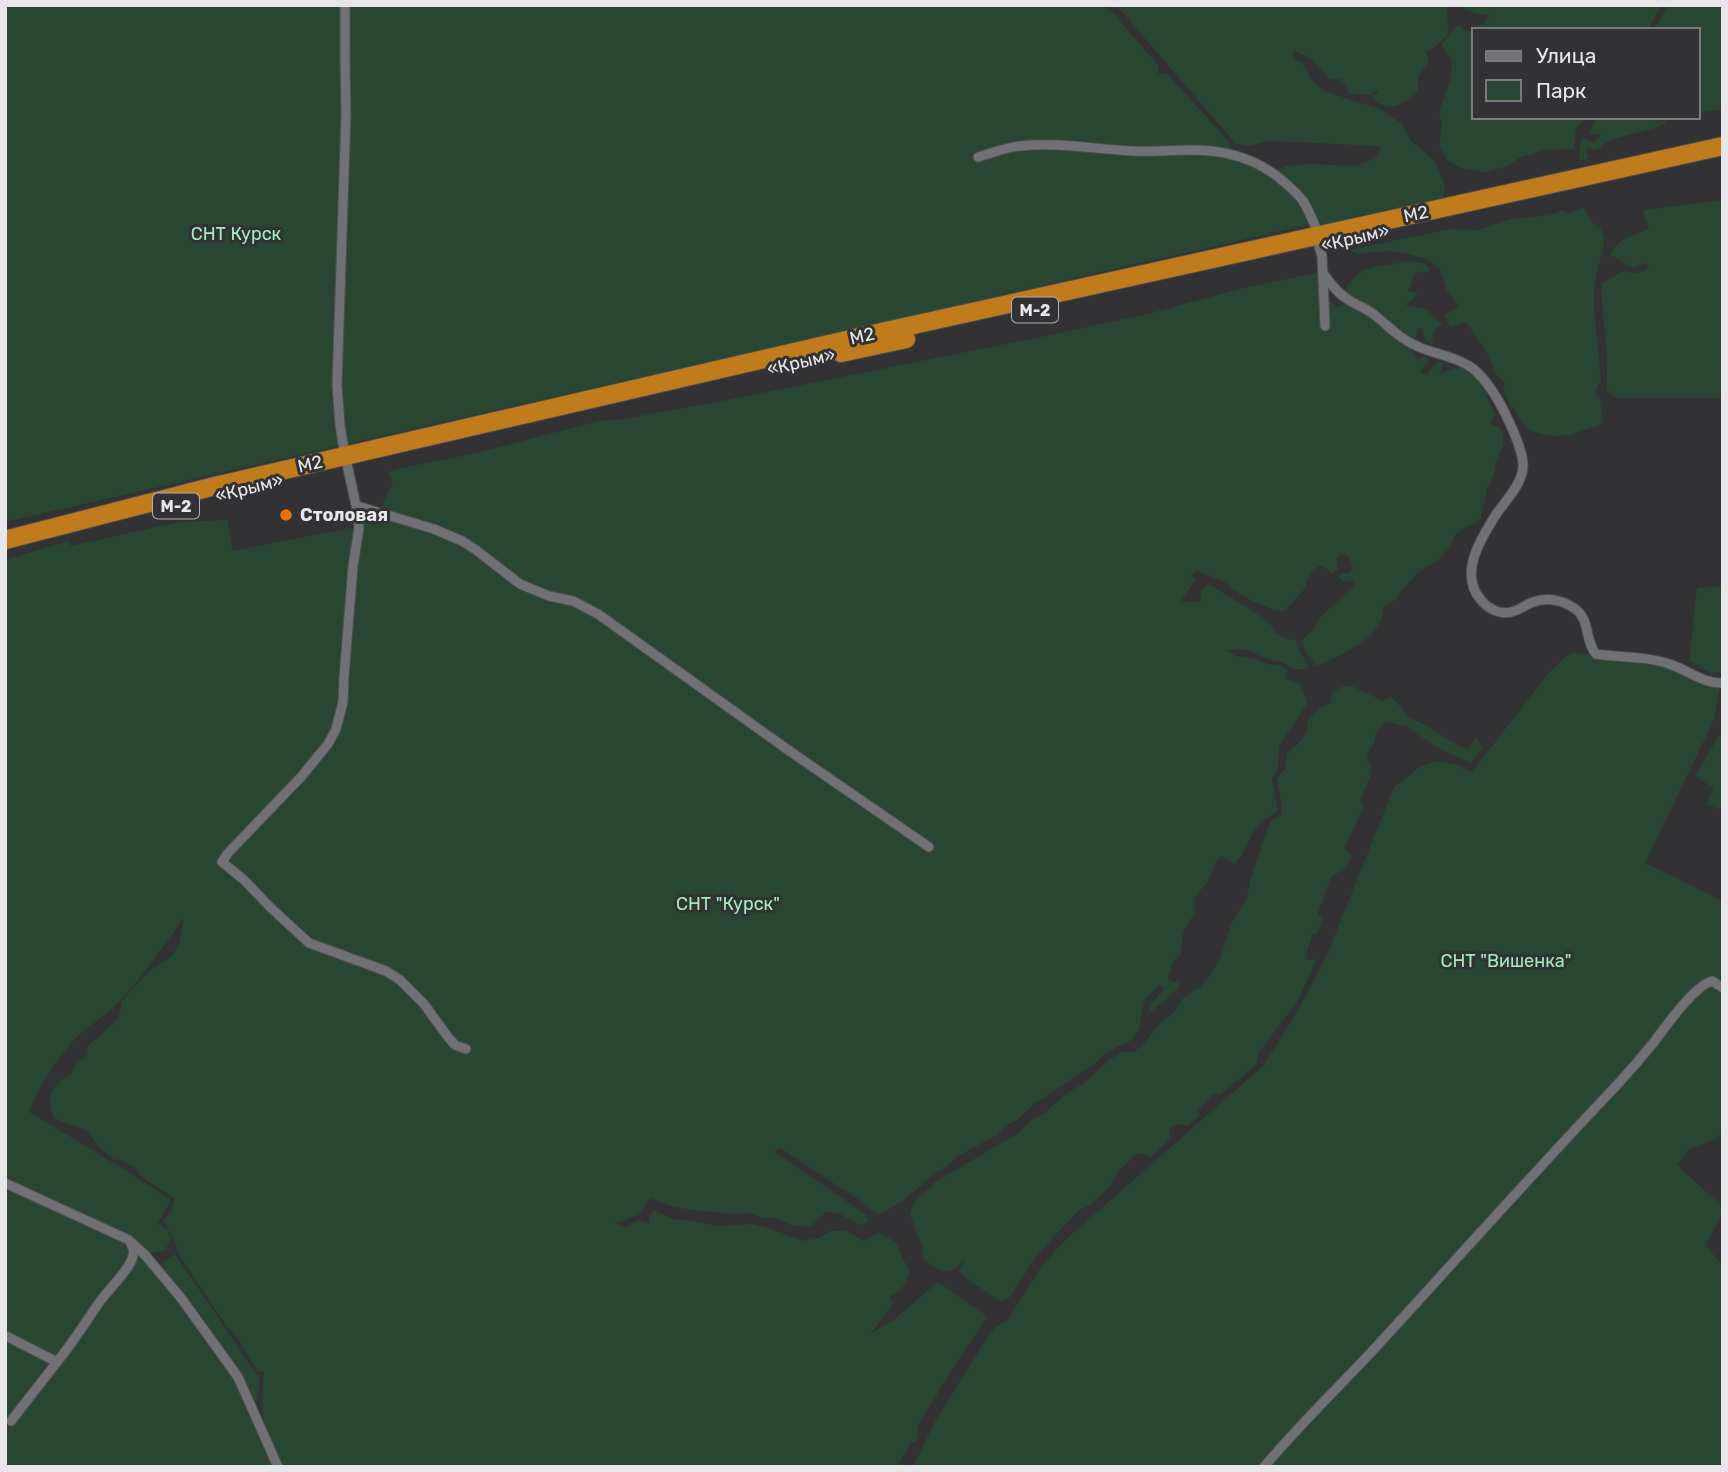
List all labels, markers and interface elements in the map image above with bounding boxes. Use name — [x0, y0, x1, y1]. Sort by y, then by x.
legend — [1472, 28, 1700, 119]
text: Улица — [1536, 43, 1596, 68]
text: Парк — [1536, 78, 1586, 103]
street label: М2 — [1402, 201, 1430, 227]
street label: «Крым» — [1319, 219, 1391, 256]
park label: СНТ Курск — [191, 223, 282, 245]
road number: М-2 — [1012, 298, 1058, 322]
street label: М2 — [847, 322, 877, 350]
street label: «Крым» — [765, 343, 837, 380]
street label: М2 — [295, 450, 325, 478]
street label: «Крым» — [213, 469, 285, 507]
road number: М-2 — [153, 494, 199, 519]
place label: Столовая — [300, 504, 388, 526]
marker: Столовая — [278, 507, 294, 523]
park label: СНТ "Курск" — [676, 893, 780, 915]
park label: СНТ "Вишенка" — [1441, 950, 1571, 972]

